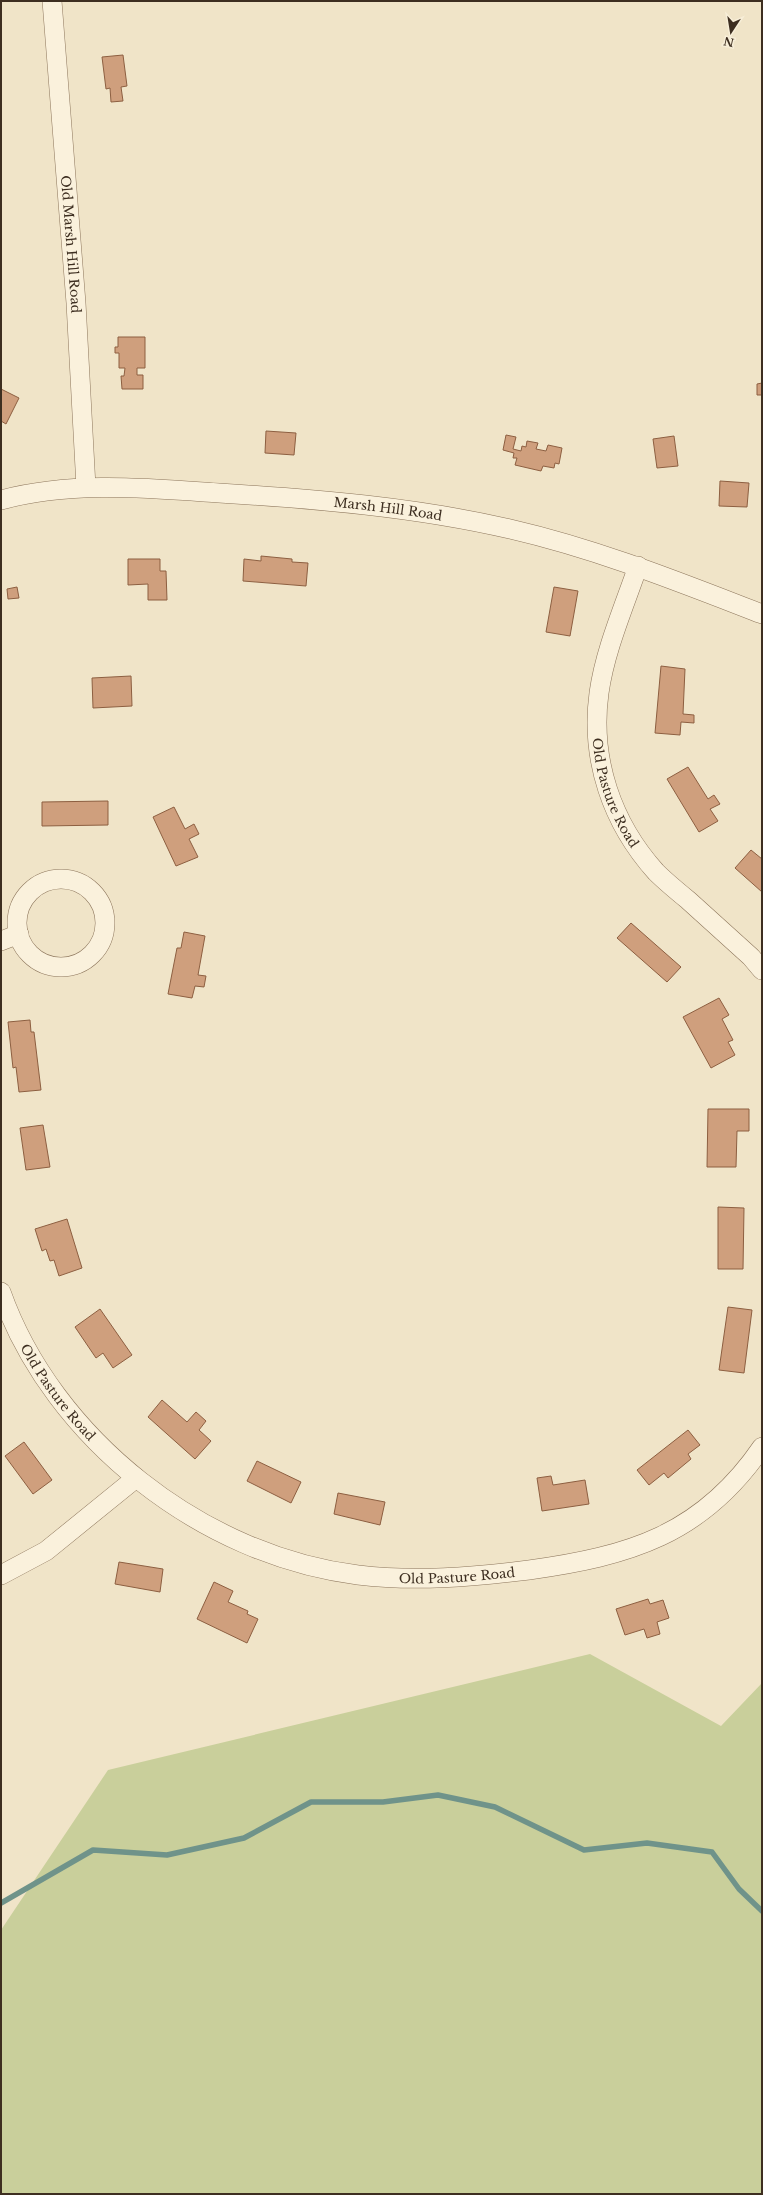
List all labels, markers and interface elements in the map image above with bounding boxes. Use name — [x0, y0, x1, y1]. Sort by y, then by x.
north arrow — [711, 12, 751, 52]
text: N — [722, 34, 735, 50]
street label: Old Marsh Hill Road — [57, 175, 85, 314]
street label: Marsh Hill Road — [333, 493, 444, 524]
street label: Old Pasture Road — [589, 737, 643, 851]
street label: Old Pasture Road — [17, 1341, 99, 1444]
street label: Old Pasture Road — [399, 1563, 516, 1587]

